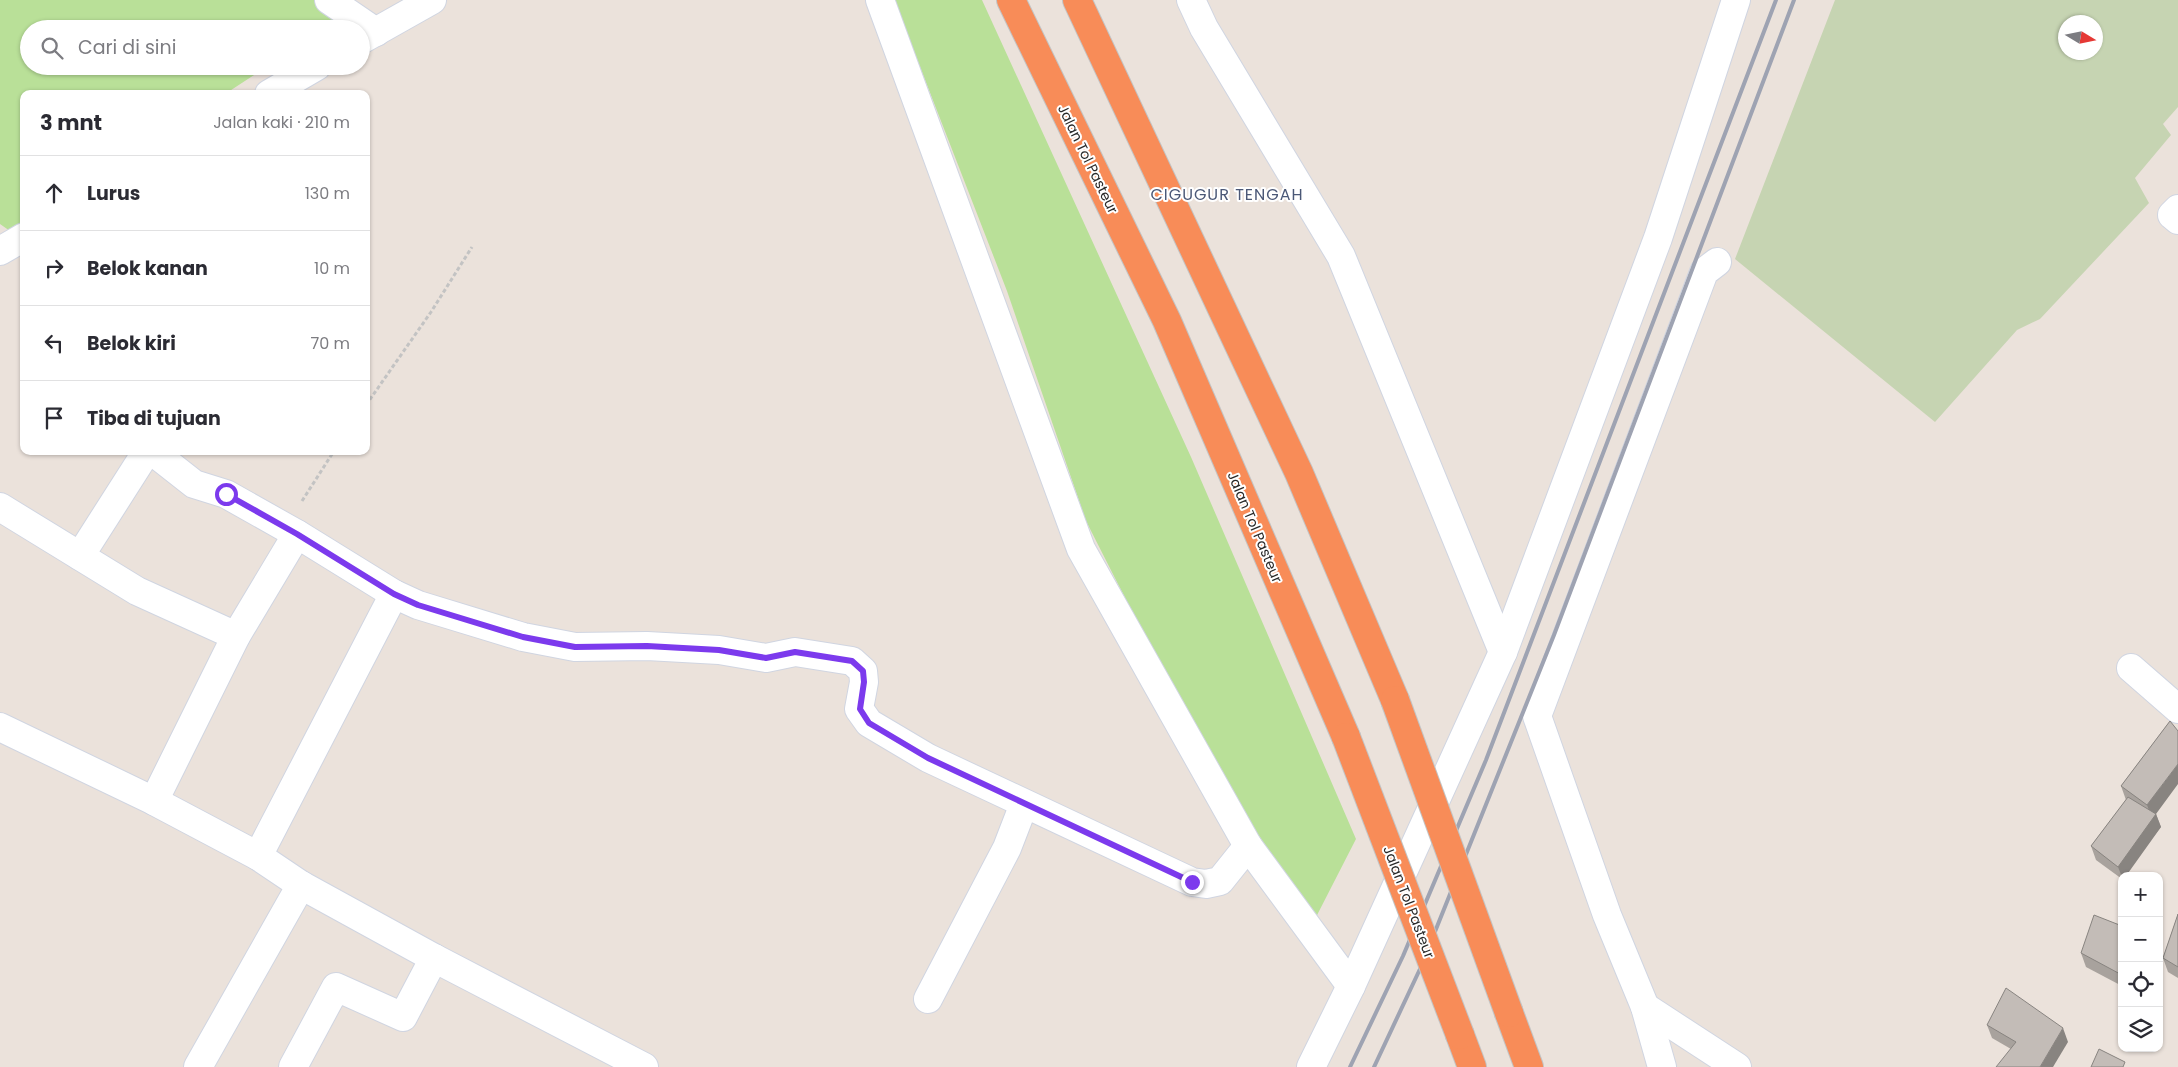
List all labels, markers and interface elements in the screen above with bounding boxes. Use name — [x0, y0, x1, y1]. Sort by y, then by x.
north arrow — [2058, 15, 2103, 60]
search box — [20, 20, 370, 75]
icon: search — [38, 34, 66, 62]
text: Cari di sini — [78, 34, 176, 61]
street label: Jalan Tol Pasteur — [1053, 101, 1123, 217]
text: 3 mnt — [40, 108, 102, 137]
text: Jalan kaki · 210 m — [213, 111, 350, 134]
icon: ahead — [40, 179, 68, 207]
text: Lurus — [87, 180, 140, 207]
text: 130 m — [305, 182, 350, 205]
district label: CIGUGUR TENGAH — [1150, 183, 1304, 206]
icon: right — [40, 254, 68, 282]
text: Belok kanan — [87, 255, 208, 282]
text: 10 m — [314, 257, 350, 280]
icon: left — [40, 329, 68, 357]
text: Belok kiri — [87, 330, 176, 357]
text: 70 m — [310, 332, 350, 355]
icon: arrive — [40, 404, 68, 432]
text: Tiba di tujuan — [87, 405, 221, 432]
street label: Jalan Tol Pasteur — [1223, 468, 1287, 586]
route start — [215, 483, 238, 506]
street label: Jalan Tol Pasteur — [1378, 843, 1440, 961]
route end — [1181, 871, 1204, 894]
map controls — [2118, 872, 2163, 1052]
button: + — [2118, 872, 2163, 917]
button: − — [2118, 917, 2163, 962]
button: locate — [2118, 962, 2163, 1007]
button: layers — [2118, 1007, 2163, 1052]

